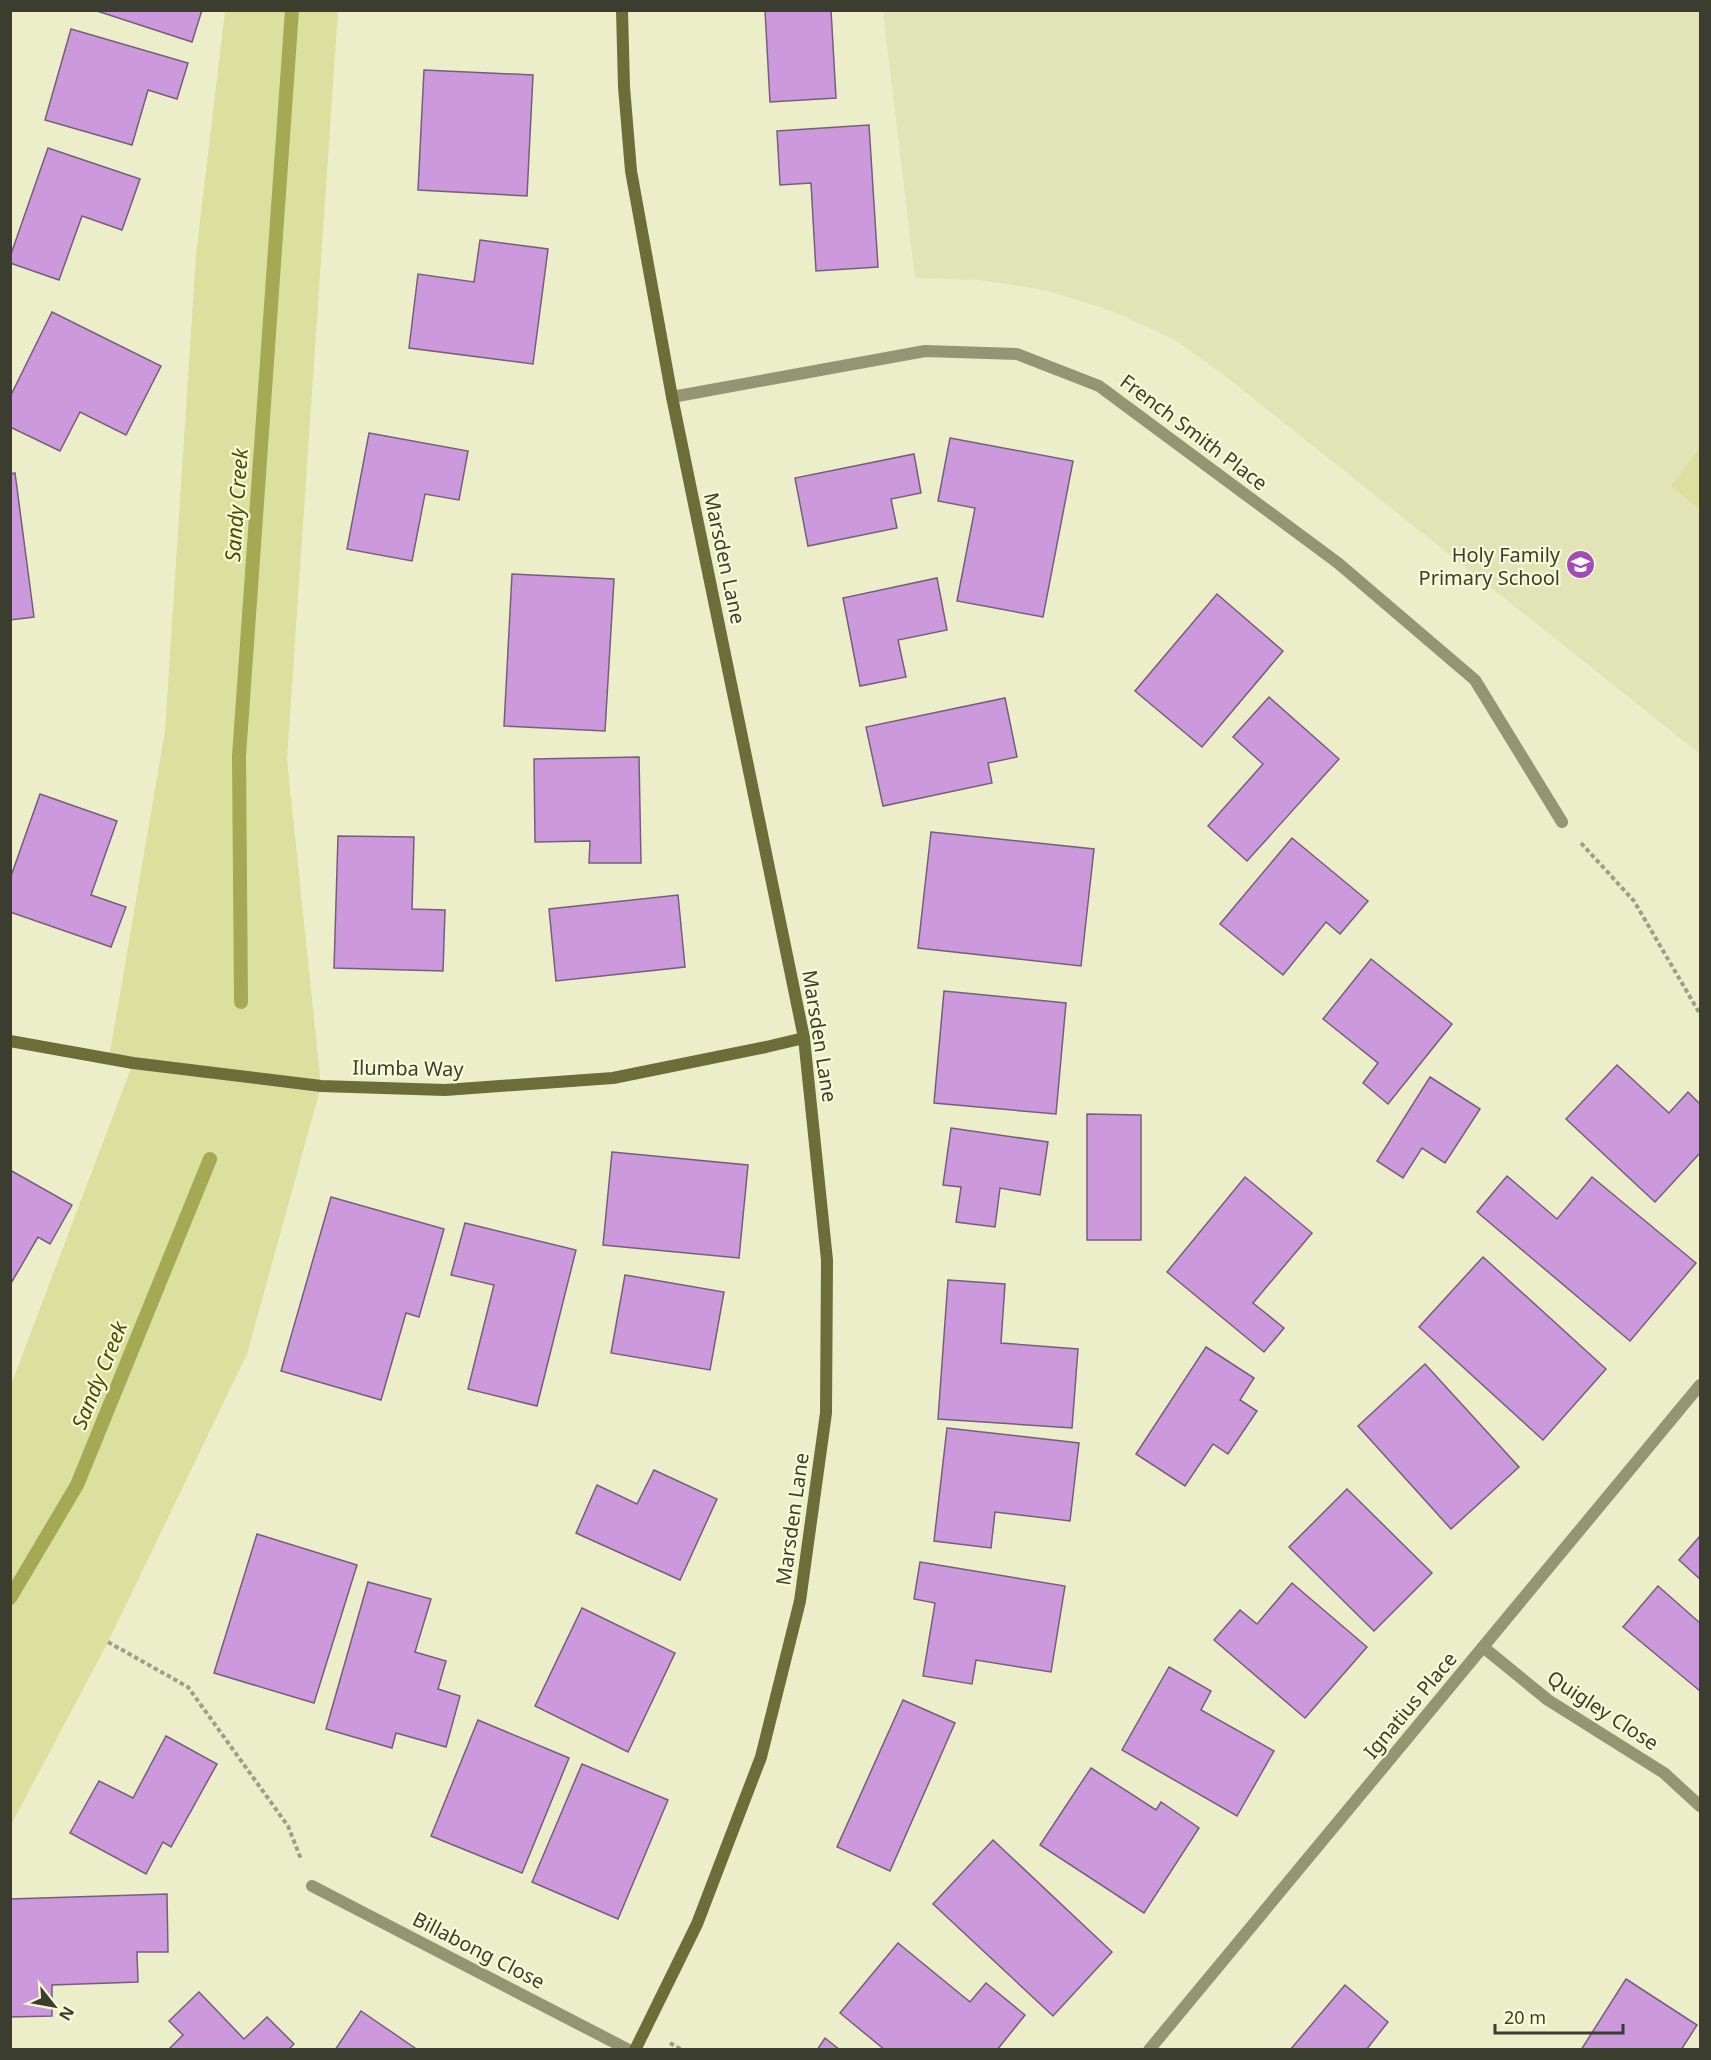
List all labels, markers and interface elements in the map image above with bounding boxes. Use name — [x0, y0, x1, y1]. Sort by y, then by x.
street label: French Smith Place — [1115, 368, 1273, 496]
water label: Sandy Creek — [218, 446, 254, 563]
street label: Marsden Lane — [698, 490, 752, 626]
place label: Holy Family Primary School — [1419, 541, 1561, 591]
school or university icon: Holy Family Primary School — [1565, 549, 1597, 581]
street label: Marsden Lane — [796, 968, 844, 1104]
street label: Ilumba Way — [352, 1054, 465, 1082]
water label: Sandy Creek — [65, 1316, 134, 1433]
street label: Marsden Lane — [769, 1451, 815, 1587]
street label: Ignatius Place — [1357, 1646, 1463, 1764]
street label: Quigley Close — [1542, 1664, 1664, 1756]
street label: Billabong Close — [408, 1905, 550, 1995]
north arrow — [24, 1976, 84, 2036]
scale bar — [1495, 1997, 1622, 2035]
text: N — [54, 2002, 80, 2025]
text: 20 m — [1504, 2005, 1546, 2029]

